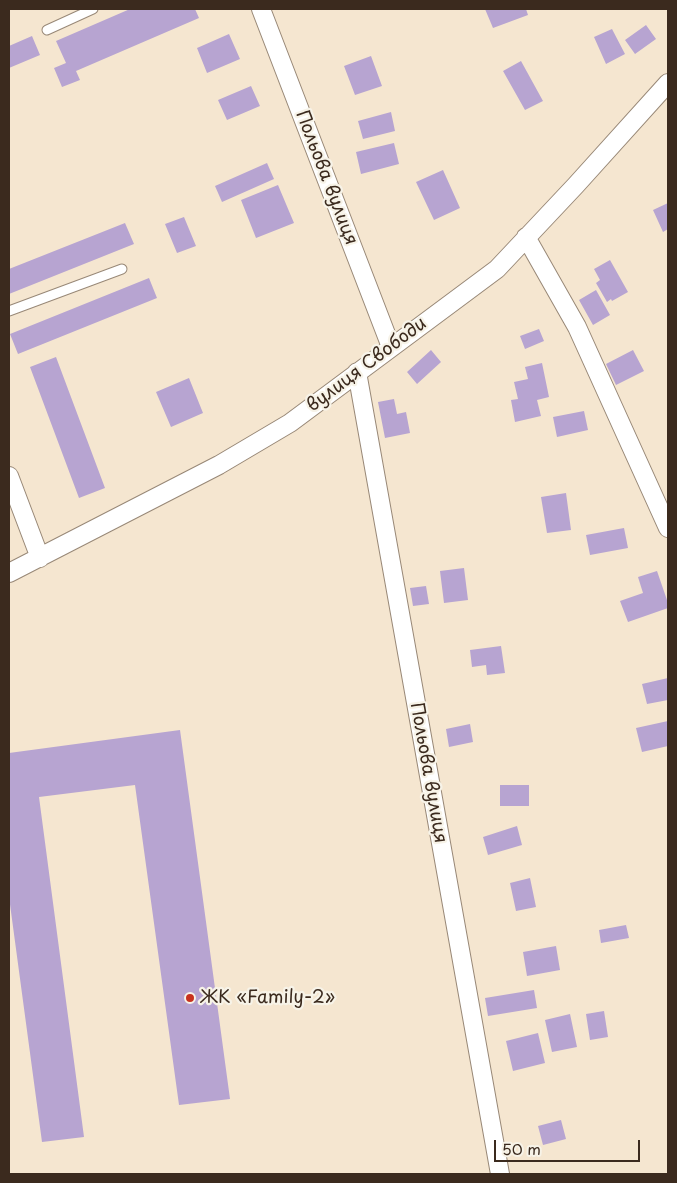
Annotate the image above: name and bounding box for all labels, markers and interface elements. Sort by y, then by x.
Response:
street label: Польова вулиця [290,108,362,248]
street label: вулиця Свободи [303,313,431,417]
street label: Польова вулиця [405,701,451,845]
place label: ЖК «Family-2» [200,987,335,1009]
marker: ЖК «Family-2» [184,992,196,1004]
scale bar [497,1130,643,1162]
text: 50 m [502,1137,541,1160]

